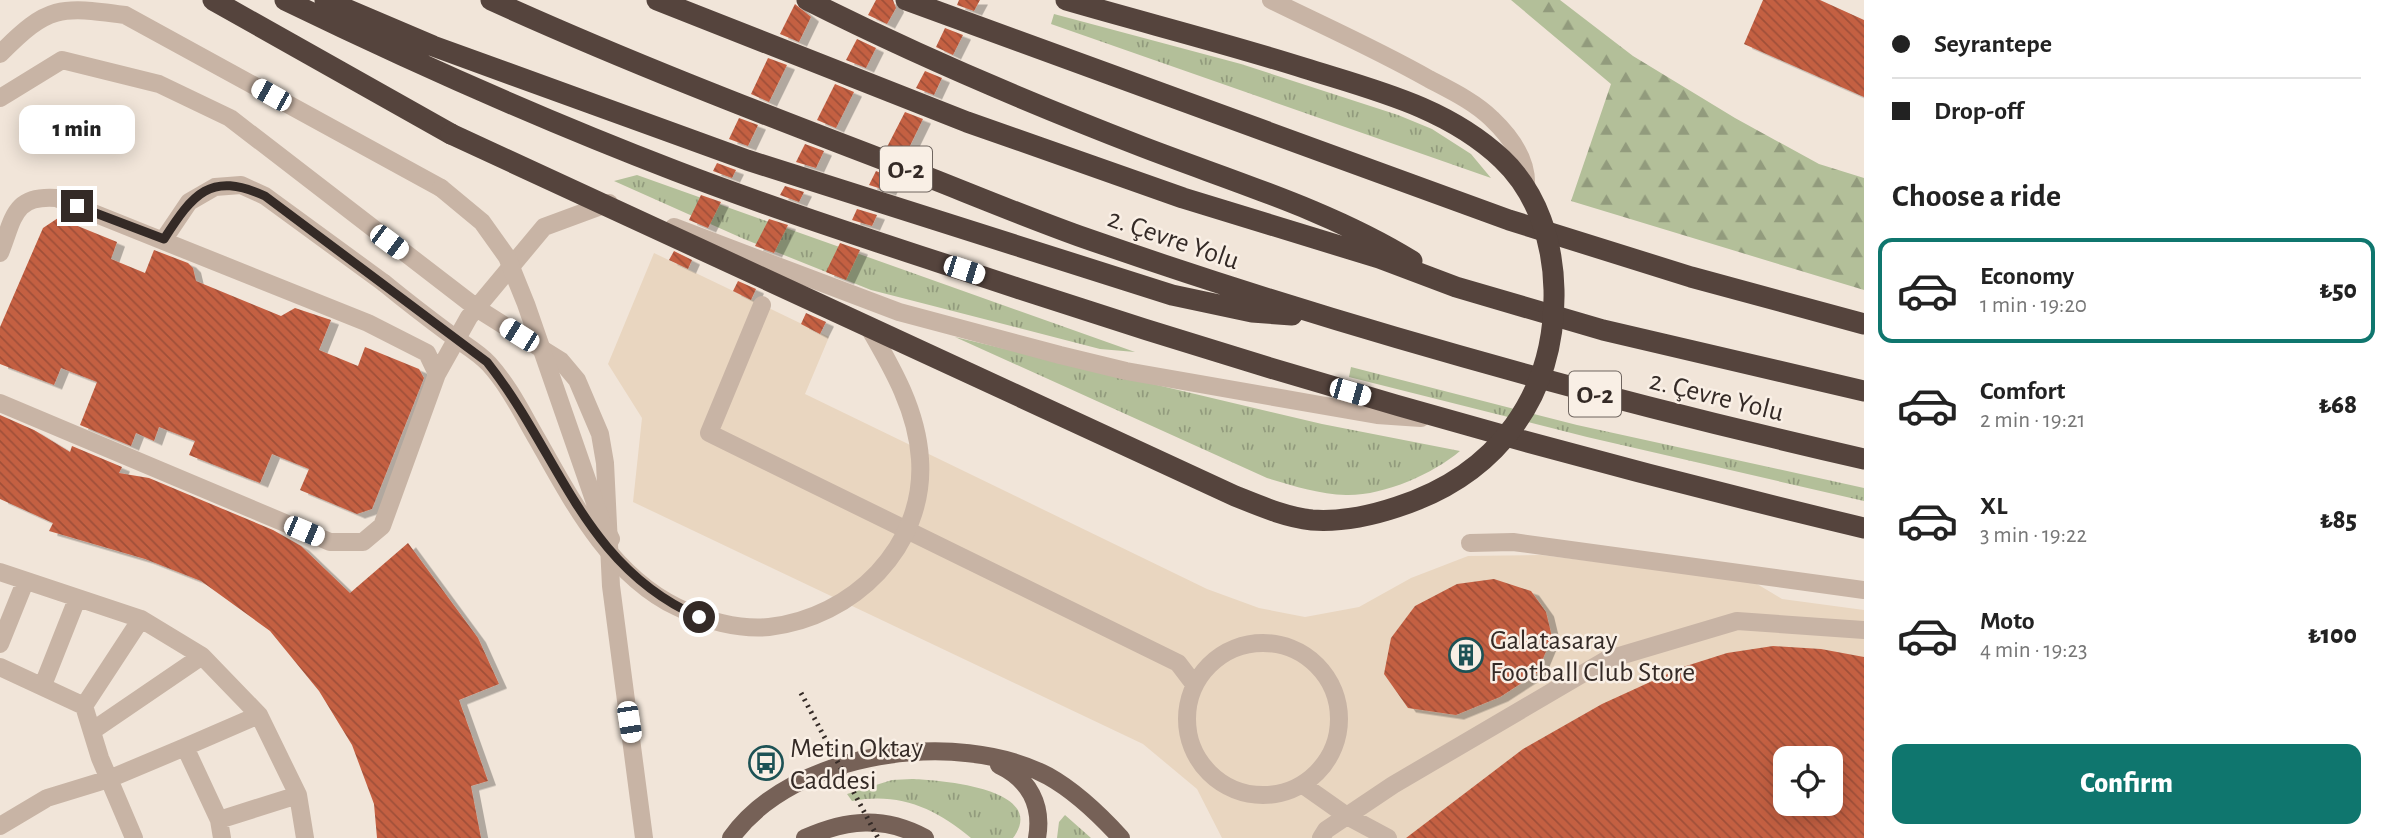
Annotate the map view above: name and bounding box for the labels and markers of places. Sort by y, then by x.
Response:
place label: Galatasaray Football Club Store [1490,627,1695,687]
building icon: Galatasaray Football Club Store [1447,636,1485,674]
place label: Metin Oktay Caddesi [790,735,923,795]
bus stop icon: Metin Oktay Caddesi [747,744,785,782]

